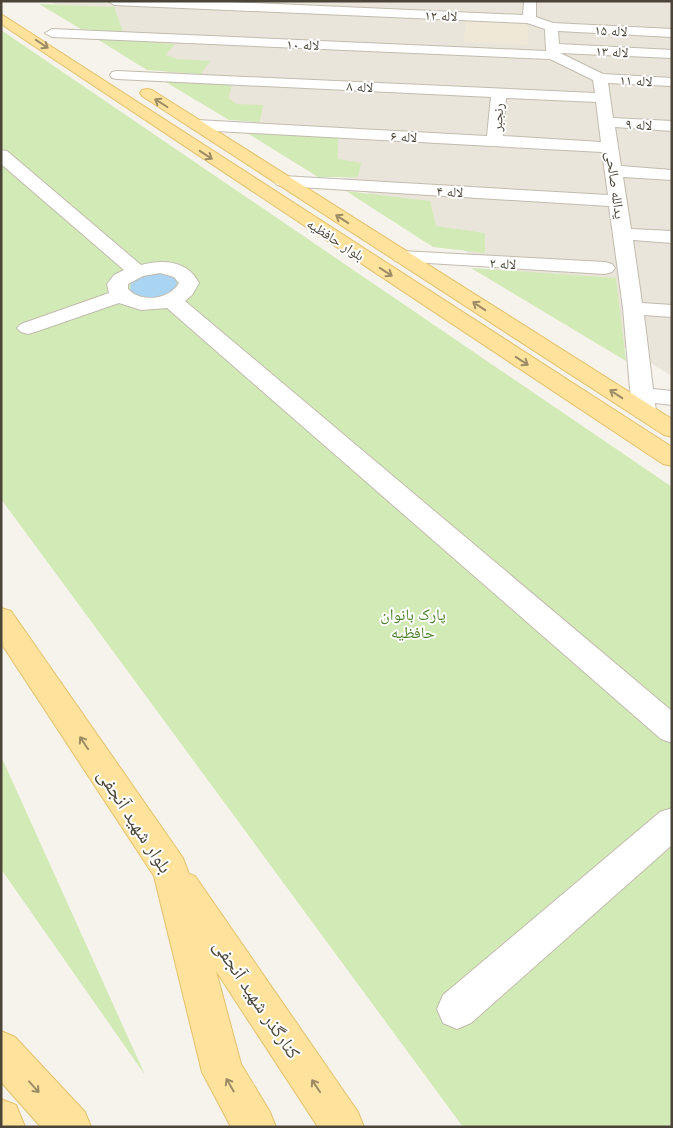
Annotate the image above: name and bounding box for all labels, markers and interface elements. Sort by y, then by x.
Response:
street label: لاله ۱۲ [424,6,458,24]
street label: لاله ۱۵ [594,21,628,39]
street label: لاله ۱۰ [286,35,320,53]
one-way arrow [35,39,49,49]
street label: لاله ۱۳ [595,42,629,60]
street label: لاله ۱۱ [619,71,653,89]
street label: لاله ۸ [346,77,374,95]
one-way arrow [155,97,169,107]
street label: رنجبر [487,102,507,133]
street label: لاله ۹ [625,115,653,133]
street label: لاله ۶ [390,127,418,145]
one-way arrow [199,149,213,160]
street label: یدالله صالحی [602,150,629,220]
street label: لاله ۴ [436,182,464,200]
street label: بلوار حافظیه [304,214,368,265]
one-way arrow [336,214,350,224]
street label: لاله ۲ [489,254,517,272]
one-way arrow [379,267,393,277]
one-way arrow [472,301,486,312]
one-way arrow [515,356,529,366]
one-way arrow [609,389,623,399]
park label: پارک بانوان حافظیه [380,604,446,642]
one-way arrow [79,736,89,750]
street label: بلوار شهید آنجفی [93,765,177,877]
street label: کنارگذر شهید آنجفی [209,935,305,1063]
one-way arrow [225,1078,235,1092]
one-way arrow [311,1080,321,1094]
one-way arrow [28,1081,40,1094]

